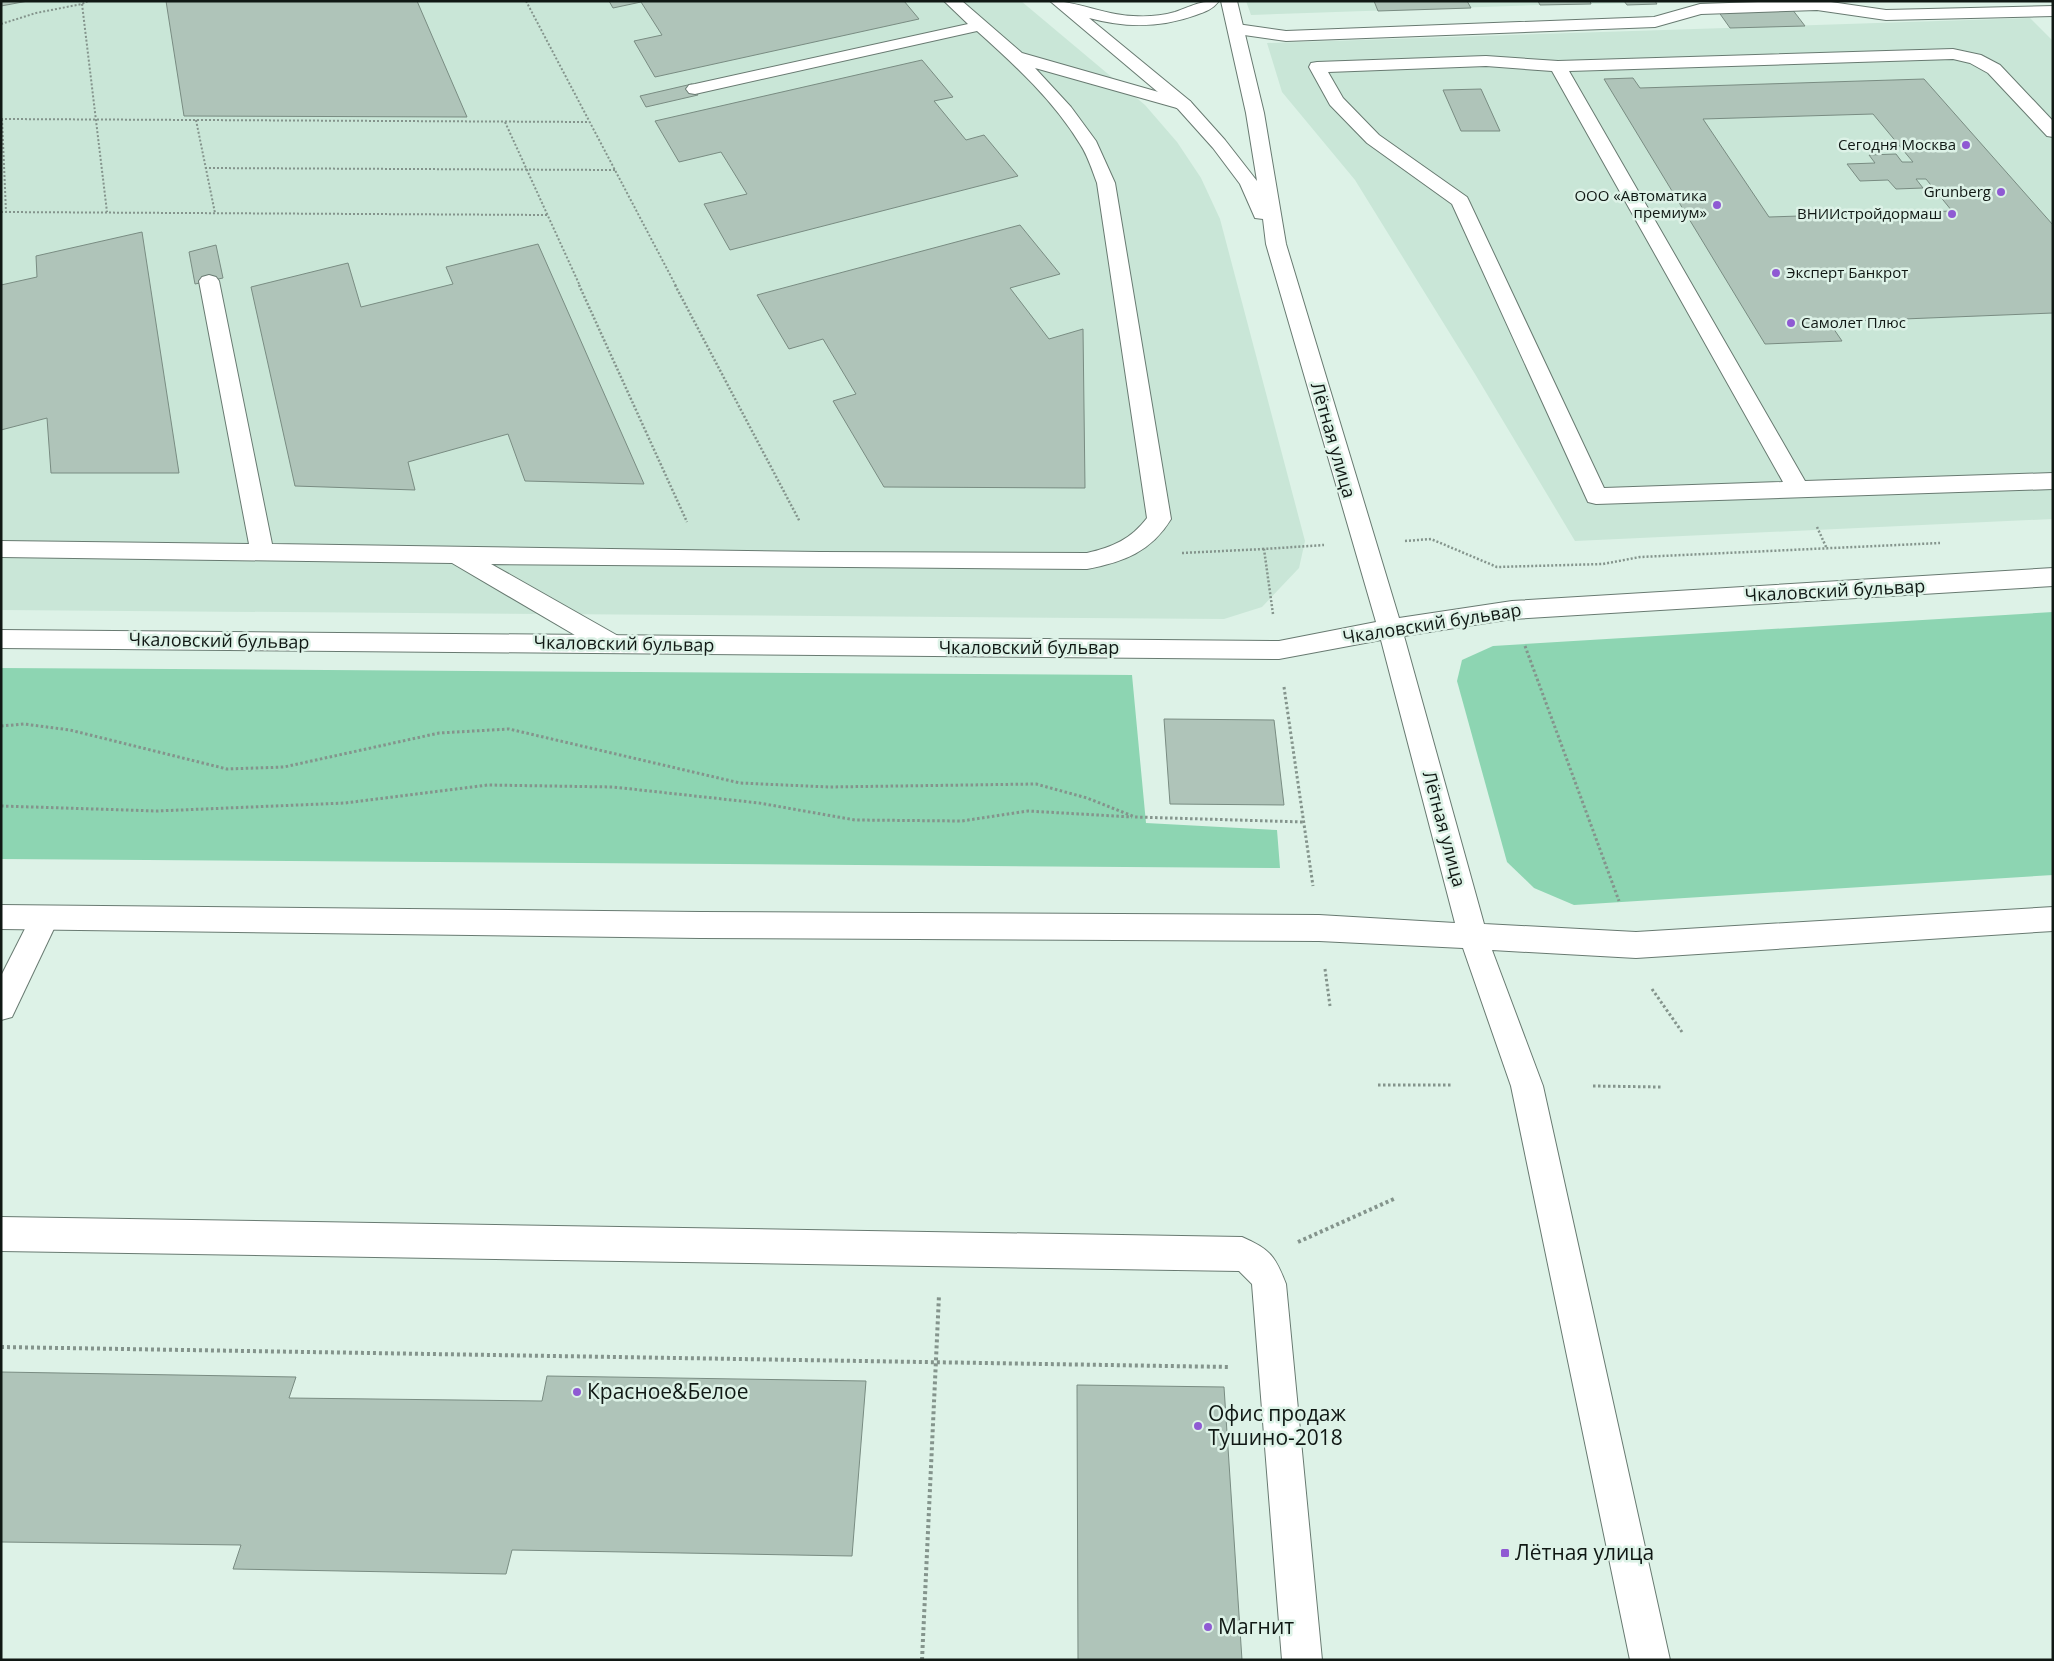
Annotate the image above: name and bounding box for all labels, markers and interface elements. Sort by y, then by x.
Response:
place label: Сегодня Москва [1838,134,1956,154]
marker: Сегодня Москва [1960,139,1972,151]
place label: Grunberg [1924,181,1991,201]
place label: ООО «Автоматика премиум» [1574,185,1707,222]
marker: Grunberg [1995,186,2007,198]
marker: ООО «Автоматика премиум» [1711,199,1723,211]
place label: ВНИИстройдормаш [1797,203,1942,223]
marker: ВНИИстройдормаш [1946,208,1958,220]
place label: Эксперт Банкрот [1786,262,1908,282]
marker: Эксперт Банкрот [1770,267,1782,279]
place label: Самолет Плюс [1801,312,1906,332]
marker: Самолет Плюс [1785,317,1797,329]
street label: Лётная улица [1306,379,1362,500]
street label: Чкаловский бульвар [1744,573,1926,607]
street label: Чкаловский бульвар [1341,597,1523,649]
street label: Чкаловский бульвар [128,626,310,654]
street label: Чкаловский бульвар [533,629,715,657]
street label: Чкаловский бульвар [939,635,1119,659]
street label: Лётная улица [1418,768,1472,889]
place label: Красное&Белое [587,1377,748,1405]
marker: Красное&Белое [571,1386,583,1398]
place label: Офис продаж Тушино-2018 [1208,1399,1346,1451]
marker: Офис продаж Тушино-2018 [1192,1420,1204,1432]
place label: Лётная улица [1515,1538,1654,1566]
marker: Лётная улица [1499,1547,1511,1559]
place label: Магнит [1218,1612,1294,1640]
marker: Магнит [1202,1621,1214,1633]

